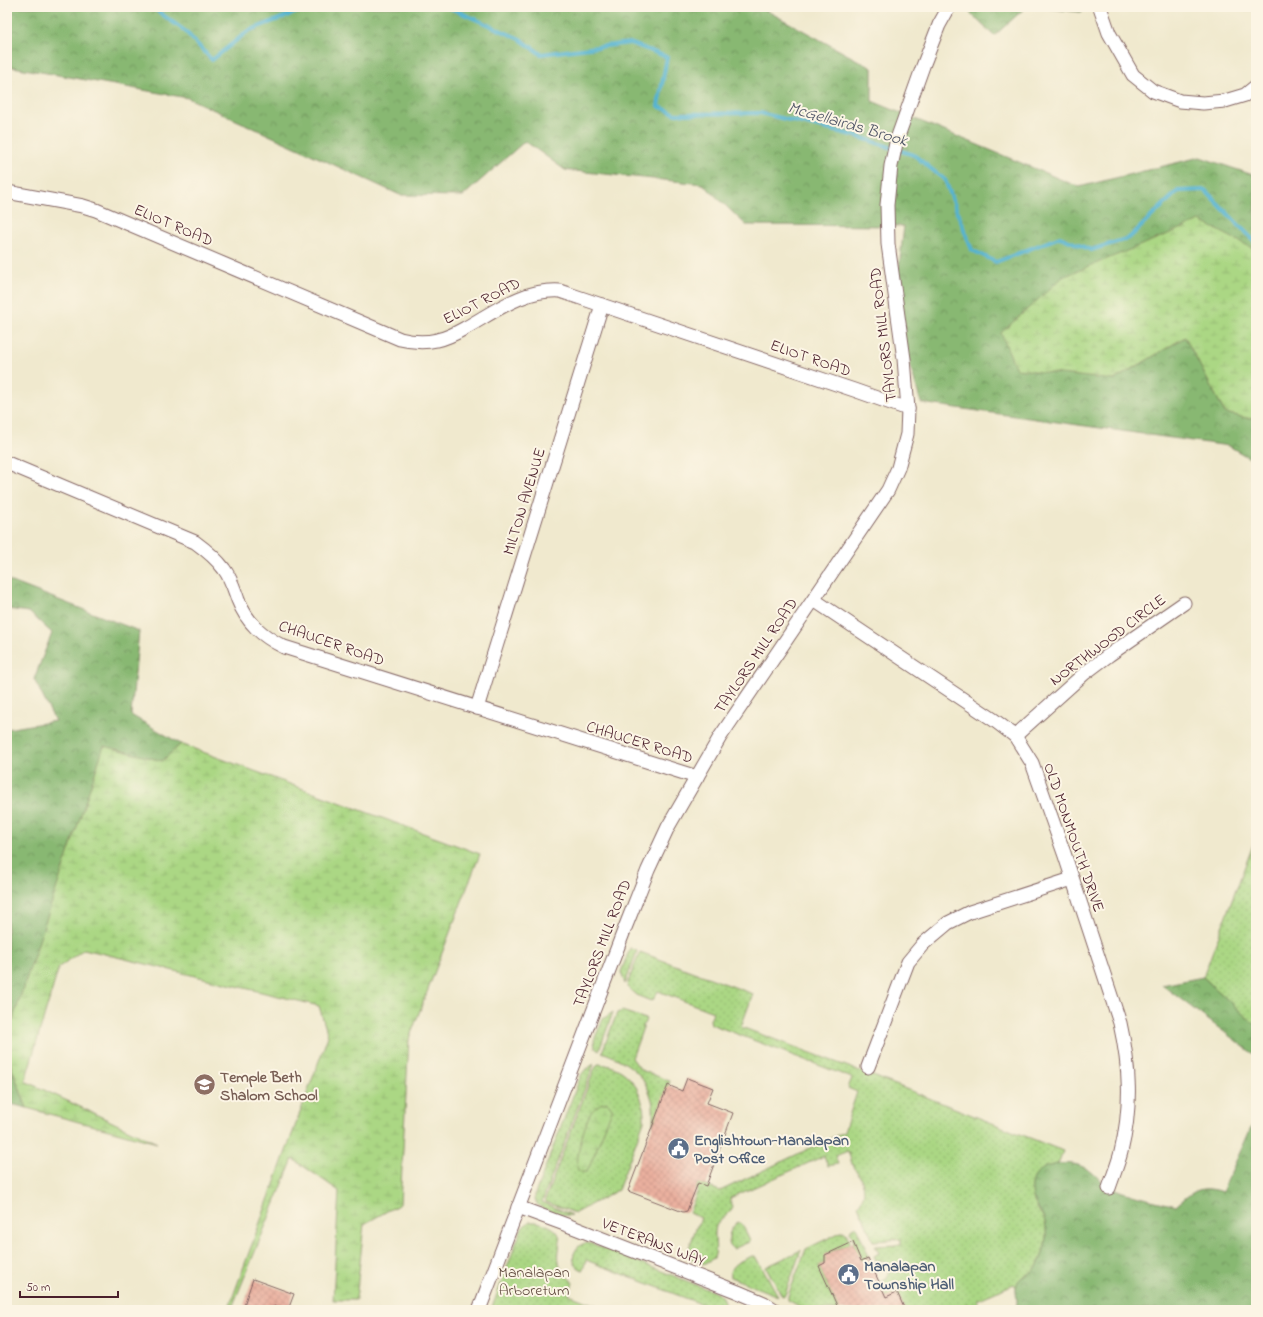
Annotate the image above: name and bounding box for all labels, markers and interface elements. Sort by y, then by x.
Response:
water label: McGellairds Brook [785,95,912,154]
street label: ELIOT ROAD [130,198,217,253]
street label: TAYLORS MILL ROAD [864,266,904,403]
street label: ELIOT ROAD [439,272,525,332]
street label: ELIOT ROAD [767,334,854,384]
street label: MILTON AVENUE [497,445,553,558]
street label: NORTHWOOD CIRCLE [1045,589,1172,692]
street label: TAYLORS MILL ROAD [709,593,804,719]
street label: CHAUCER ROAD [275,615,387,673]
street label: CHAUCER ROAD [583,715,696,771]
street label: OLD MONMOUTH DRIVE [1036,760,1110,916]
street label: TAYLORS MILL ROAD [567,876,638,1011]
place label: Temple Beth Shalom School [220,1066,318,1108]
school or university icon: Temple Beth Shalom School [192,1072,218,1098]
place label: Englishtown-Manalapan Post Office [694,1129,849,1171]
public building icon: Englishtown-Manalapan Post Office [665,1135,691,1161]
street label: VETERANS WAY [597,1212,709,1274]
place label: Manalapan Township Hall [864,1255,954,1297]
park label: Manalapan Arboretum [498,1261,570,1303]
public building icon: Manalapan Township Hall [836,1261,862,1287]
scale bar [20,1273,118,1299]
text: 50 m [26,1279,50,1297]

